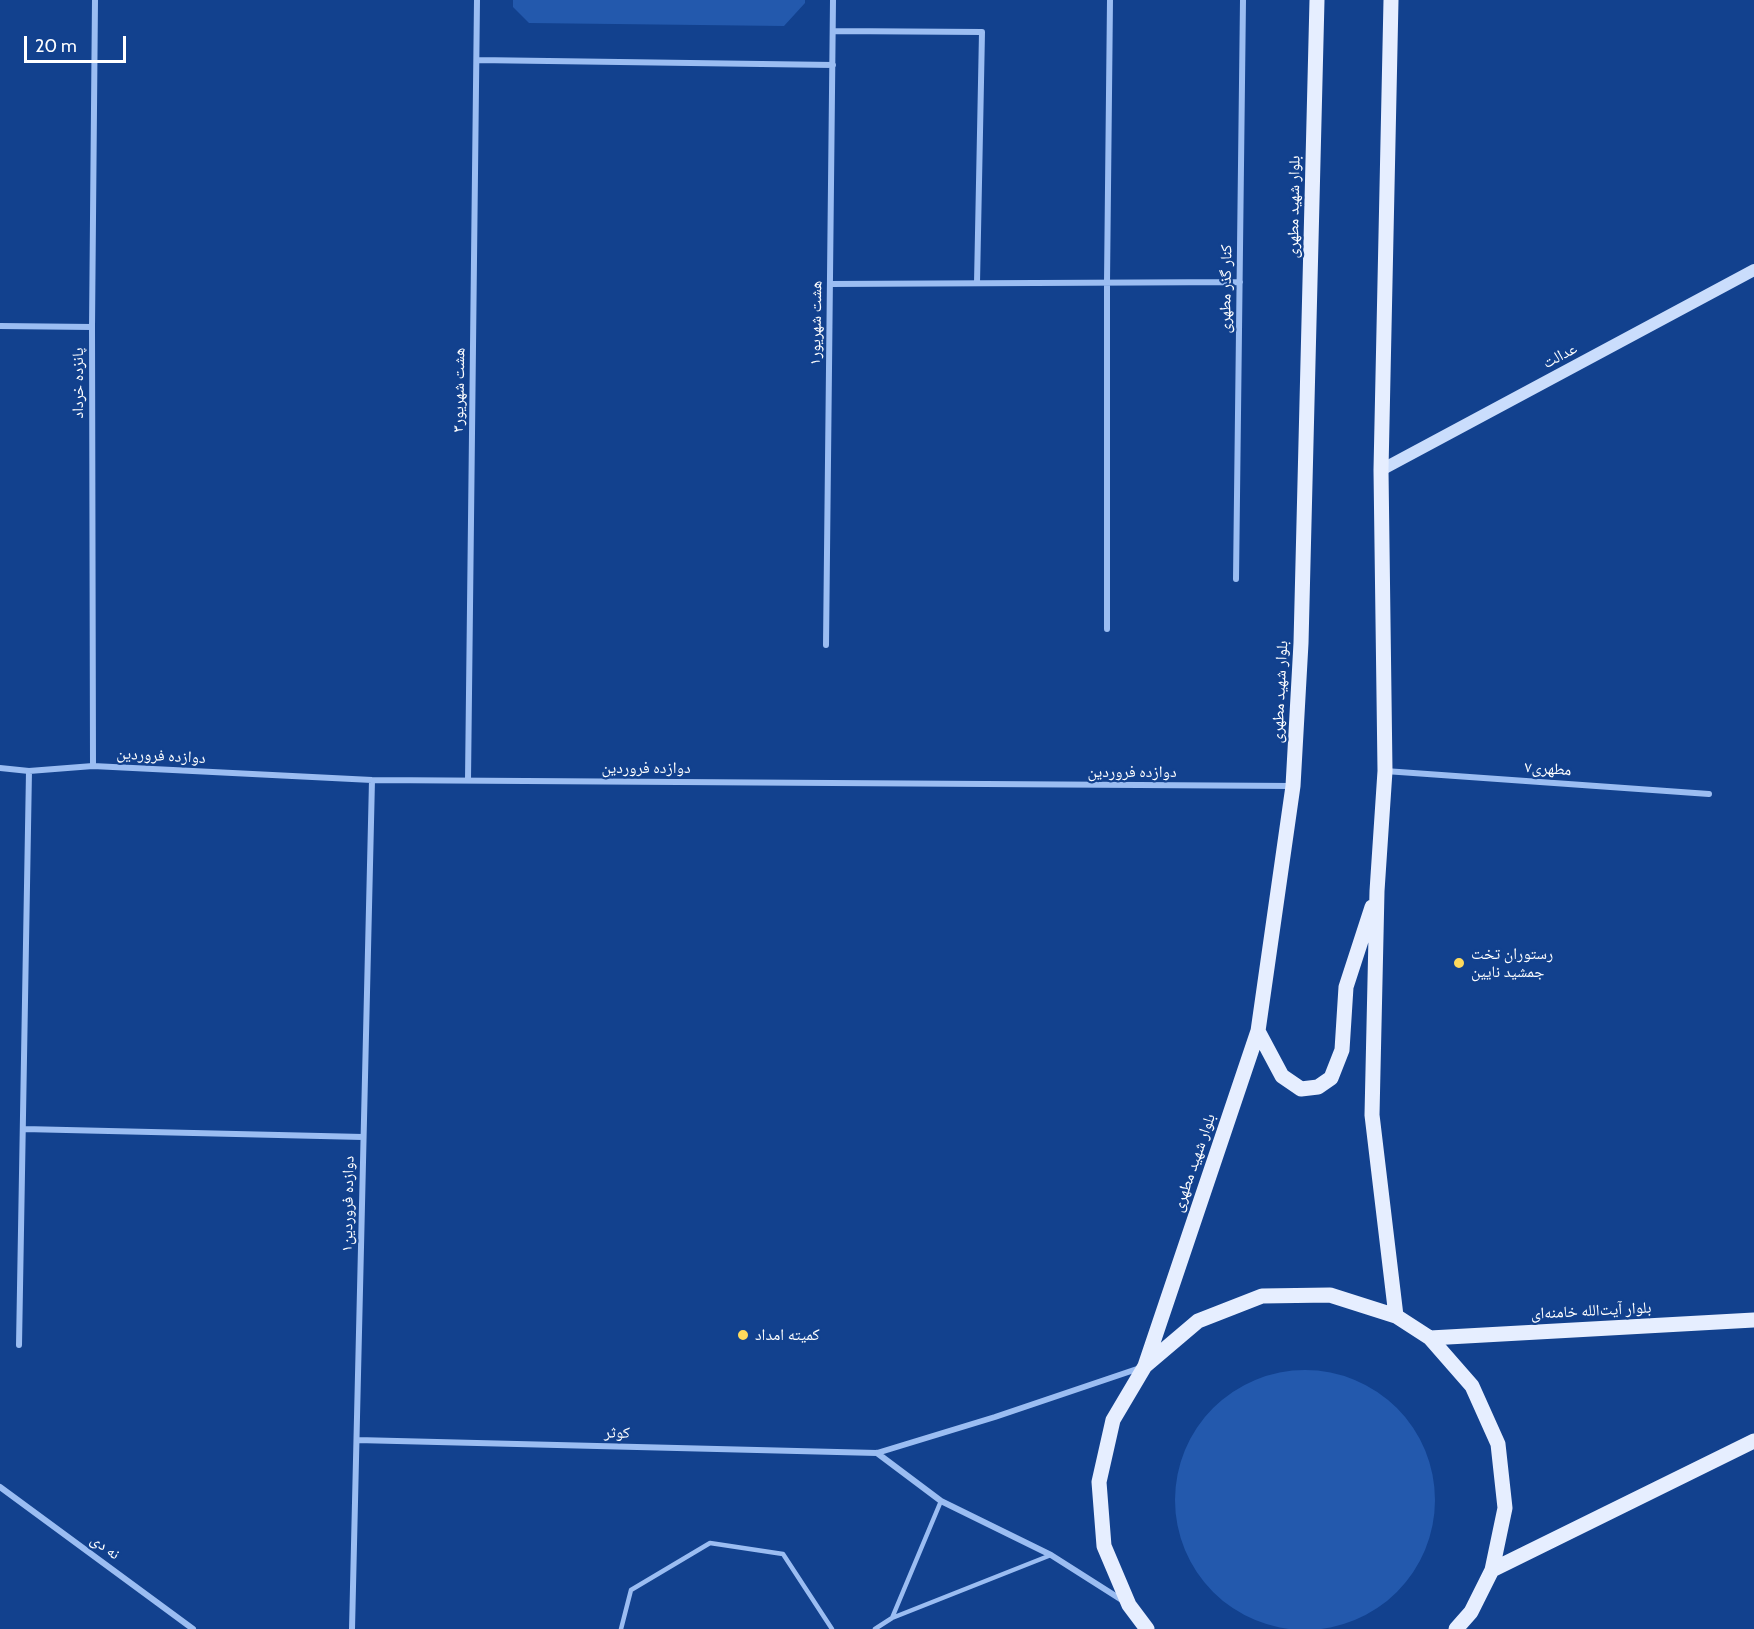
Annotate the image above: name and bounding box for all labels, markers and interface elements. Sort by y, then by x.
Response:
scale bar [27,24,129,62]
text: 20 m [35,35,77,57]
street label: بلوار شهید مطهری [1284,155,1304,259]
street label: کنار گذر مطهری [1216,244,1236,334]
street label: هشت شهریور۱ [806,280,826,366]
street label: عدالت [1540,339,1580,373]
street label: هشت شهریور۳ [449,347,469,433]
street label: پانزده خرداد [68,348,88,418]
street label: بلوار شهید مطهری [1268,640,1292,744]
street label: دوازده فروردین [116,744,206,768]
street label: دوازده فروردین [601,758,691,778]
street label: مطهری۷ [1524,758,1572,780]
street label: دوازده فروردین [1087,762,1177,782]
place label: رستوران تخت جمشید نایین [1471,944,1553,982]
marker: رستوران تخت جمشید نایین [1452,956,1466,970]
street label: بلوار شهید مطهری [1168,1111,1220,1215]
street label: دوازده فروردین۱ [338,1156,358,1252]
street label: بلوار آیت‌الله خامنه‌ای [1530,1298,1652,1324]
place label: کمیته امداد [755,1325,820,1345]
marker: کمیته امداد [736,1328,750,1342]
street label: کوثر [604,1423,630,1443]
street label: نه دی [87,1530,123,1564]

